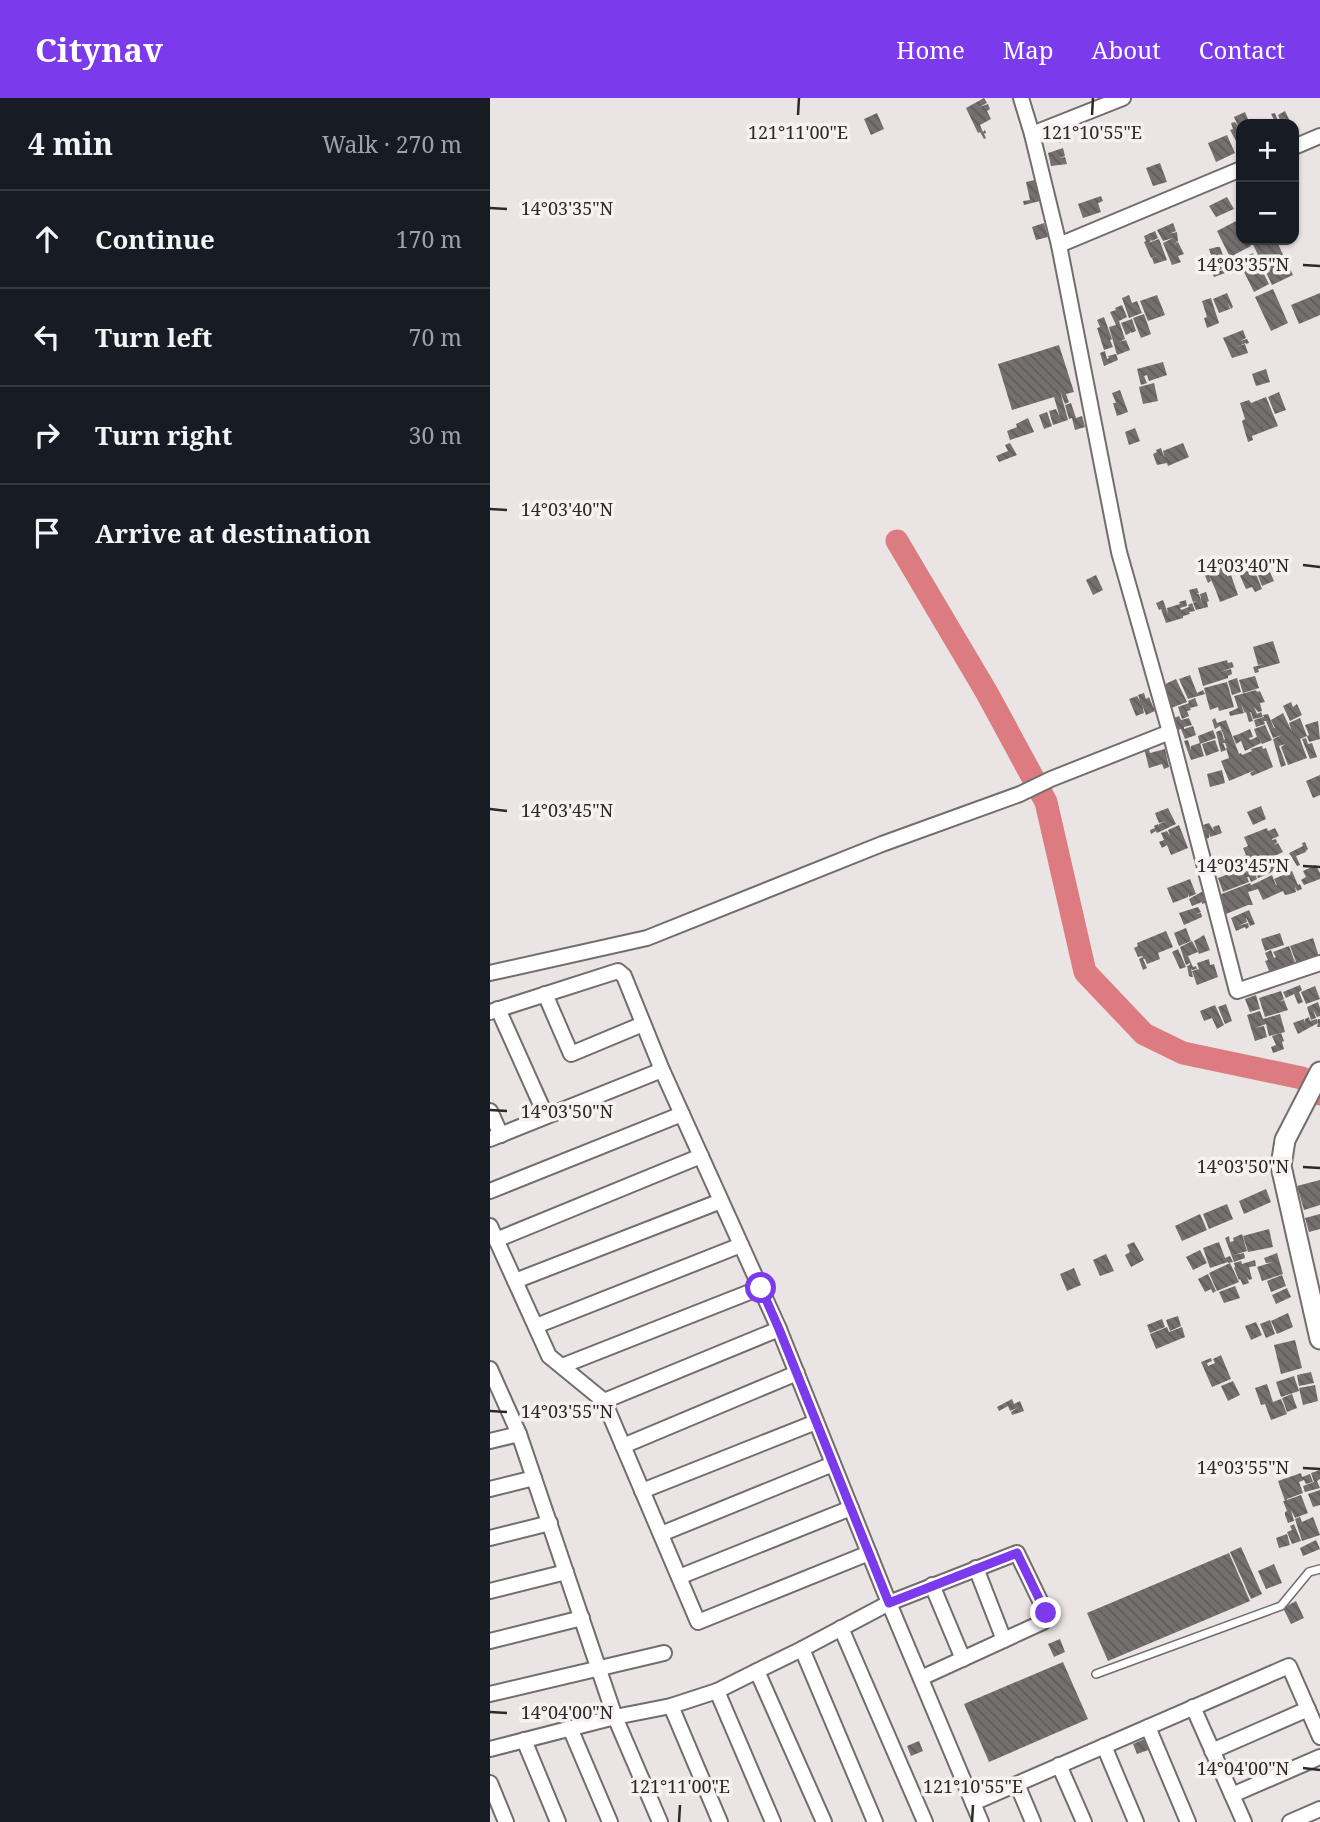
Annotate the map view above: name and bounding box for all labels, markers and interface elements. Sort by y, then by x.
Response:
text: Citynav [35,27,163,72]
text: Home [896,33,965,66]
text: Map [1003,33,1054,66]
text: About [1092,33,1161,66]
text: Contact [1199,33,1285,66]
map controls [1236,119,1299,245]
button: + [1236,119,1299,182]
text: 121°11'00"E [748,120,848,144]
text: 121°10'55"E [1042,120,1142,144]
text: 4 min [28,123,113,164]
text: Walk · 270 m [322,128,462,160]
button: − [1236,182,1299,245]
text: 14°03'35"N [521,196,614,220]
icon: ahead [28,220,66,258]
text: Continue [95,221,215,257]
text: 170 m [396,223,462,255]
text: 14°03'35"N [1197,252,1290,276]
icon: left [28,318,66,356]
text: Turn left [95,319,212,355]
text: 70 m [409,321,462,353]
icon: right [28,416,66,454]
text: Turn right [95,417,232,453]
text: 30 m [409,419,462,451]
text: 14°03'40"N [521,497,614,521]
icon: arrive [28,514,66,552]
text: Arrive at destination [95,515,371,551]
text: 14°03'40"N [1197,553,1290,577]
text: 14°03'45"N [521,798,614,822]
text: 14°03'45"N [1197,853,1290,877]
text: 14°03'50"N [521,1099,614,1123]
text: 14°03'50"N [1197,1154,1290,1178]
route start [745,1272,776,1303]
text: 14°03'55"N [521,1399,614,1423]
text: 14°03'55"N [1197,1455,1290,1479]
route end [1030,1597,1061,1628]
text: 14°04'00"N [521,1700,614,1724]
text: 14°04'00"N [1197,1756,1290,1780]
text: 121°11'00"E [630,1774,730,1798]
text: 121°10'55"E [923,1774,1023,1798]

